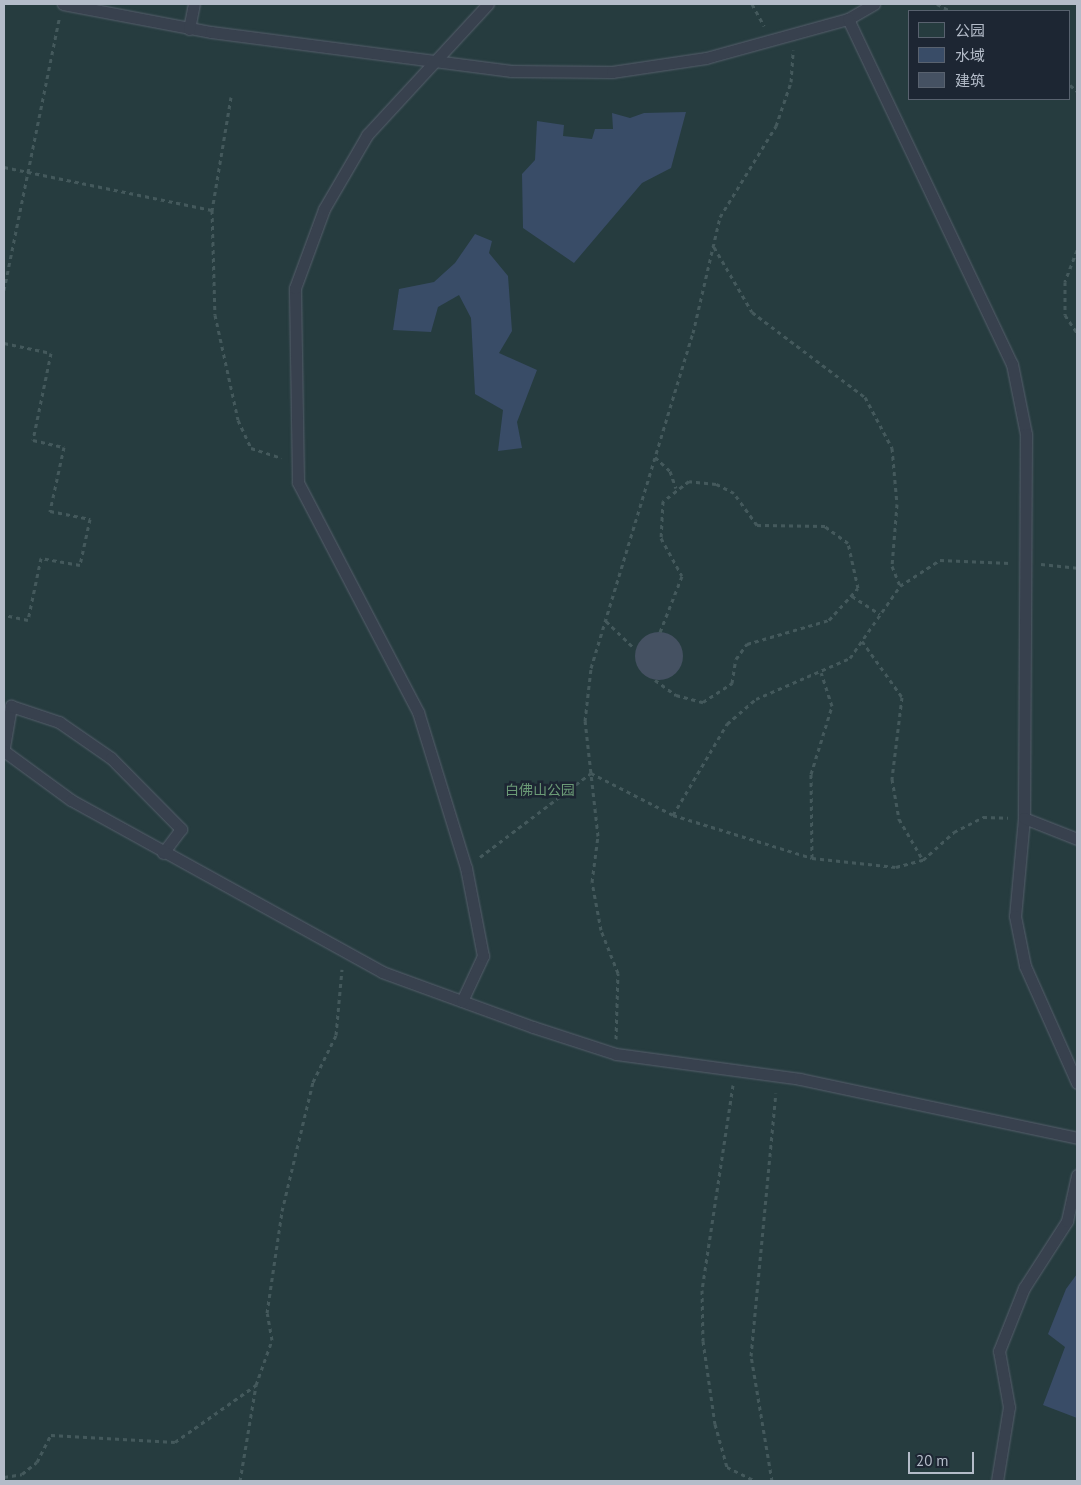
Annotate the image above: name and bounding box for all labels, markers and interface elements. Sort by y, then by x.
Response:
legend [908,10,1071,100]
text: 公园 [955,21,985,40]
text: 水域 [955,46,985,65]
text: 建筑 [955,71,985,90]
park label: 白佛山公园 [505,782,575,798]
scale bar [911,1442,977,1474]
text: 20 m [916,1451,949,1470]

